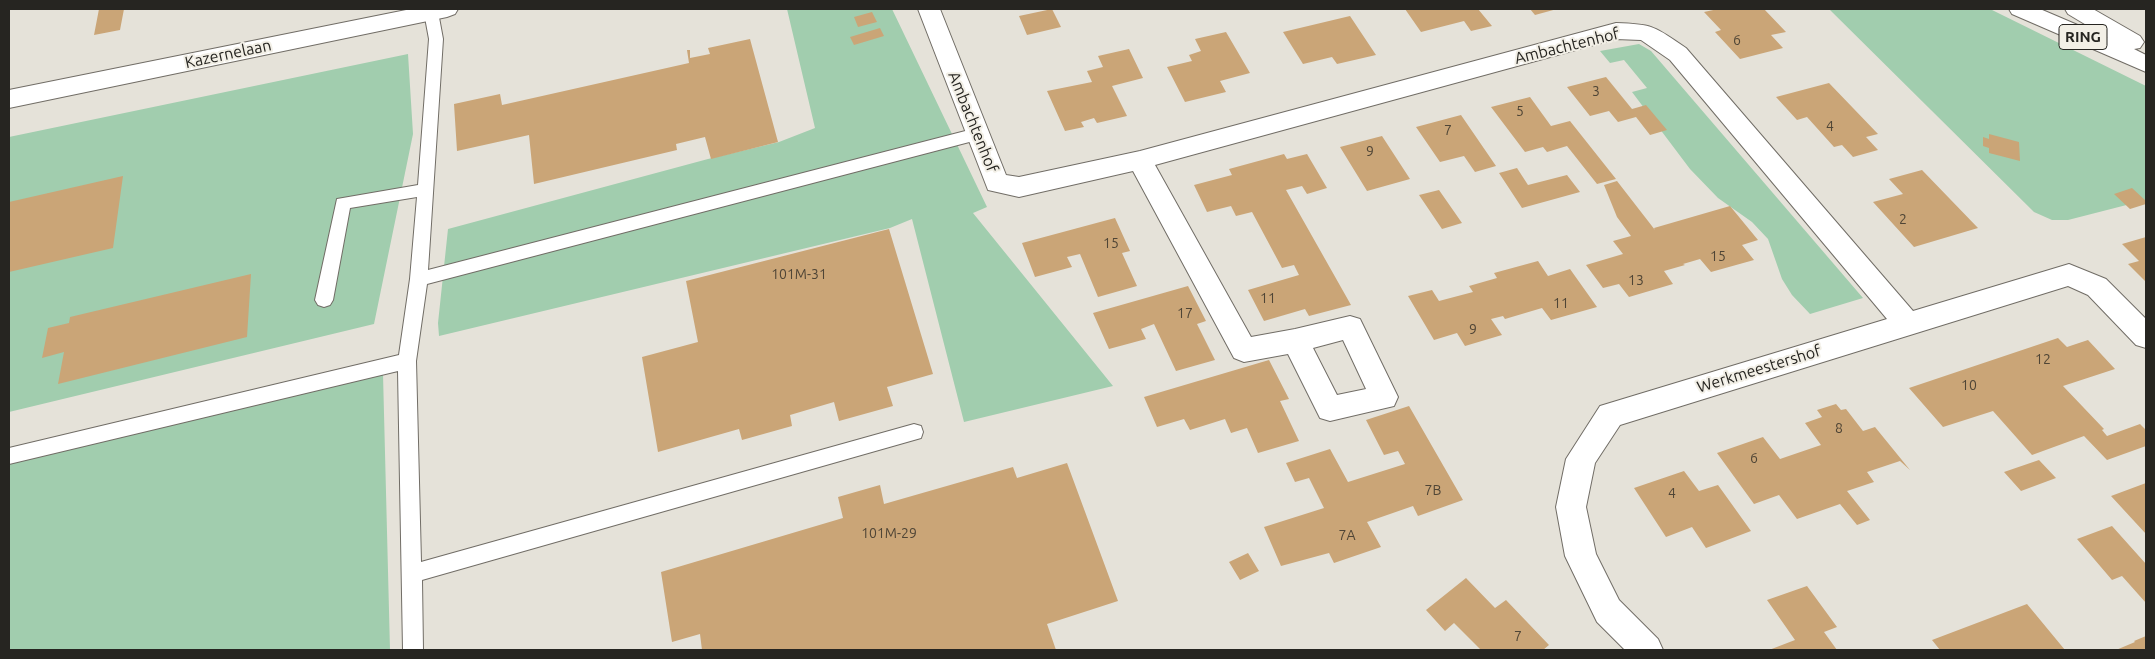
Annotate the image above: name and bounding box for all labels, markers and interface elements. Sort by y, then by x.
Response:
street label: Ambachtenhof [1513,24,1621,68]
road number: RING [2059,24,2107,50]
house number: 6 [1733,32,1741,48]
street label: Kazernelaan [183,35,273,73]
street label: Ambachtenhof [944,69,1002,175]
house number: 3 [1592,83,1600,99]
house number: 5 [1516,103,1524,119]
house number: 4 [1826,118,1834,134]
house number: 7 [1444,122,1452,138]
house number: 9 [1366,143,1374,159]
house number: 2 [1899,211,1907,227]
house number: 15 [1103,235,1119,251]
house number: 15 [1710,248,1726,264]
house number: 101M-31 [771,266,827,282]
house number: 13 [1628,272,1644,288]
house number: 11 [1260,290,1276,306]
house number: 11 [1553,295,1569,311]
house number: 17 [1177,305,1193,321]
house number: 9 [1469,321,1477,337]
street label: Werkmeestershof [1695,341,1823,397]
house number: 12 [2035,351,2051,367]
house number: 10 [1961,377,1977,393]
house number: 8 [1835,420,1843,436]
house number: 6 [1750,450,1758,466]
house number: 7B [1425,482,1441,498]
house number: 4 [1668,485,1676,501]
house number: 101M-29 [861,525,917,541]
house number: 7A [1339,527,1355,543]
house number: 7 [1514,628,1522,644]

